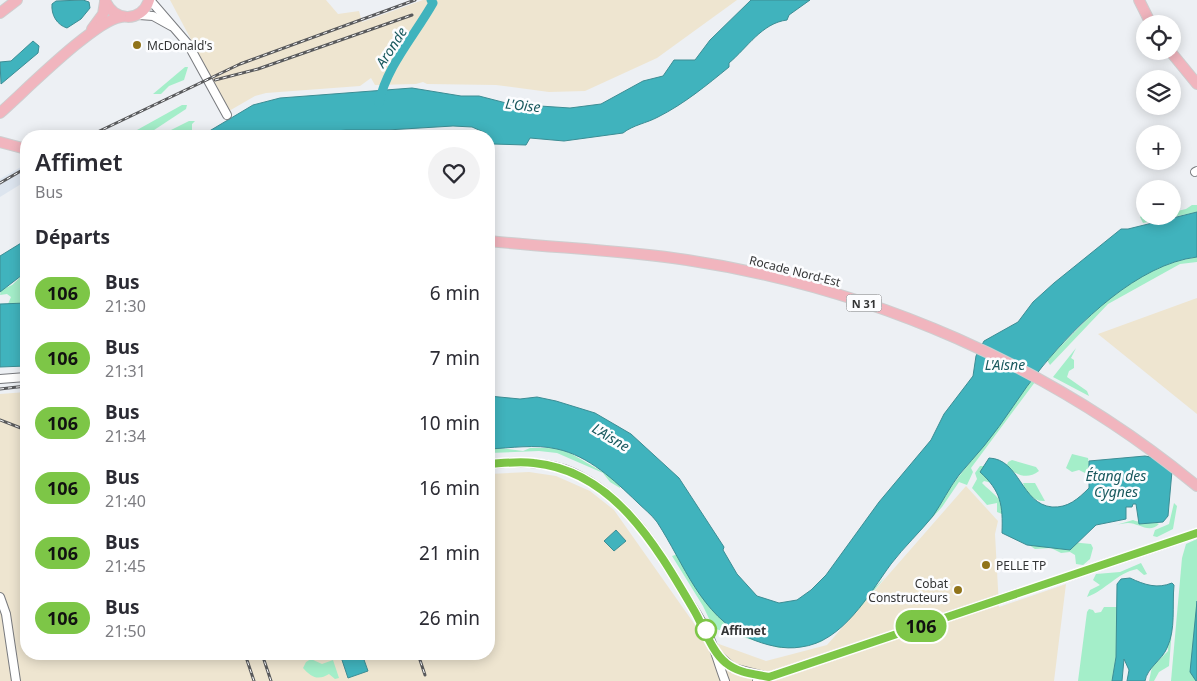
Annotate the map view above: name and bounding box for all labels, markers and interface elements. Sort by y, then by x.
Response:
map controls [1136,15,1181,225]
button: locate [1136,15,1181,60]
water label: Aronde [370,23,411,72]
place label: McDonald's [147,37,213,54]
marker: McDonald's [131,39,143,51]
button: layers [1136,70,1181,115]
water label: L'Oise [504,94,542,116]
button: + [1136,125,1181,170]
text: Affimet [35,145,123,178]
button: heart [428,147,480,199]
button: − [1136,180,1181,225]
text: Bus [35,181,63,203]
text: Départs [35,224,110,250]
street label: Rocade Nord-Est [748,251,843,291]
text: Bus [105,269,140,295]
text: 6 min [430,280,480,306]
text: 106 [47,281,78,305]
road number: N 31 [846,294,882,312]
text: 21:30 [105,295,146,317]
text: Bus [105,334,140,360]
text: 7 min [430,345,480,371]
text: 106 [47,346,78,370]
water label: L'Aisne [985,355,1025,374]
text: 21:31 [105,360,146,382]
text: Bus [105,399,140,425]
text: 10 min [419,410,480,436]
text: 106 [47,411,78,435]
water label: L'Aisne [589,418,633,456]
text: 21:34 [105,425,146,447]
text: Bus [105,464,140,490]
water label: Étang des Cygnes [1086,466,1146,501]
text: 16 min [419,475,480,501]
text: 106 [47,476,78,500]
text: 21:40 [105,490,146,512]
text: Bus [105,529,140,555]
text: 21 min [419,540,480,566]
text: 106 [47,541,78,565]
text: 21:45 [105,555,146,577]
place label: PELLE TP [996,557,1046,574]
marker: PELLE TP [980,559,992,571]
place label: Cobat Constructeurs [868,575,949,606]
marker: Cobat Constructeurs [952,584,964,596]
text: Bus [105,594,140,620]
text: 26 min [419,605,480,631]
text: 106 [47,606,78,630]
line badge: 106 [892,610,950,642]
text: 106 [906,614,936,638]
marker: Affimet [695,619,717,641]
text: 21:50 [105,620,146,642]
place label: Affimet [721,622,766,639]

